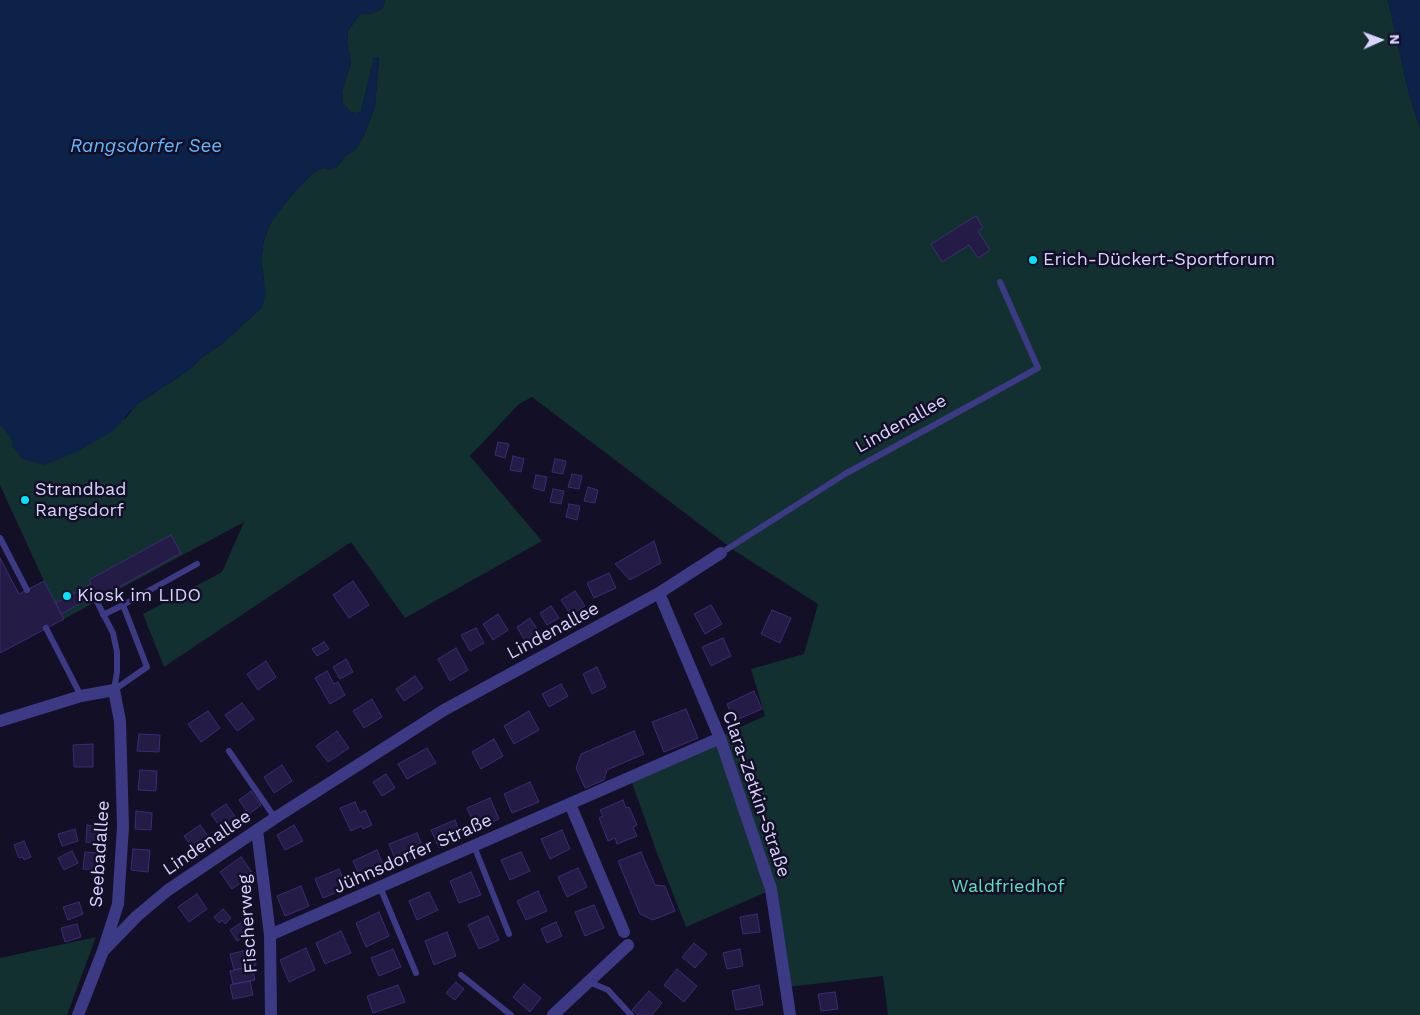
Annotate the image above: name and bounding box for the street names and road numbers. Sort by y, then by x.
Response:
street label: Lindenallee [851,390,951,458]
street label: Lindenallee [503,598,603,664]
street label: Clara-Zetkin-Straße [717,708,795,880]
street label: Seebadallee [85,800,115,908]
street label: Lindenallee [159,806,255,880]
street label: Jühnsdorfer Straße [331,809,495,899]
street label: Fischerweg [234,874,262,974]

